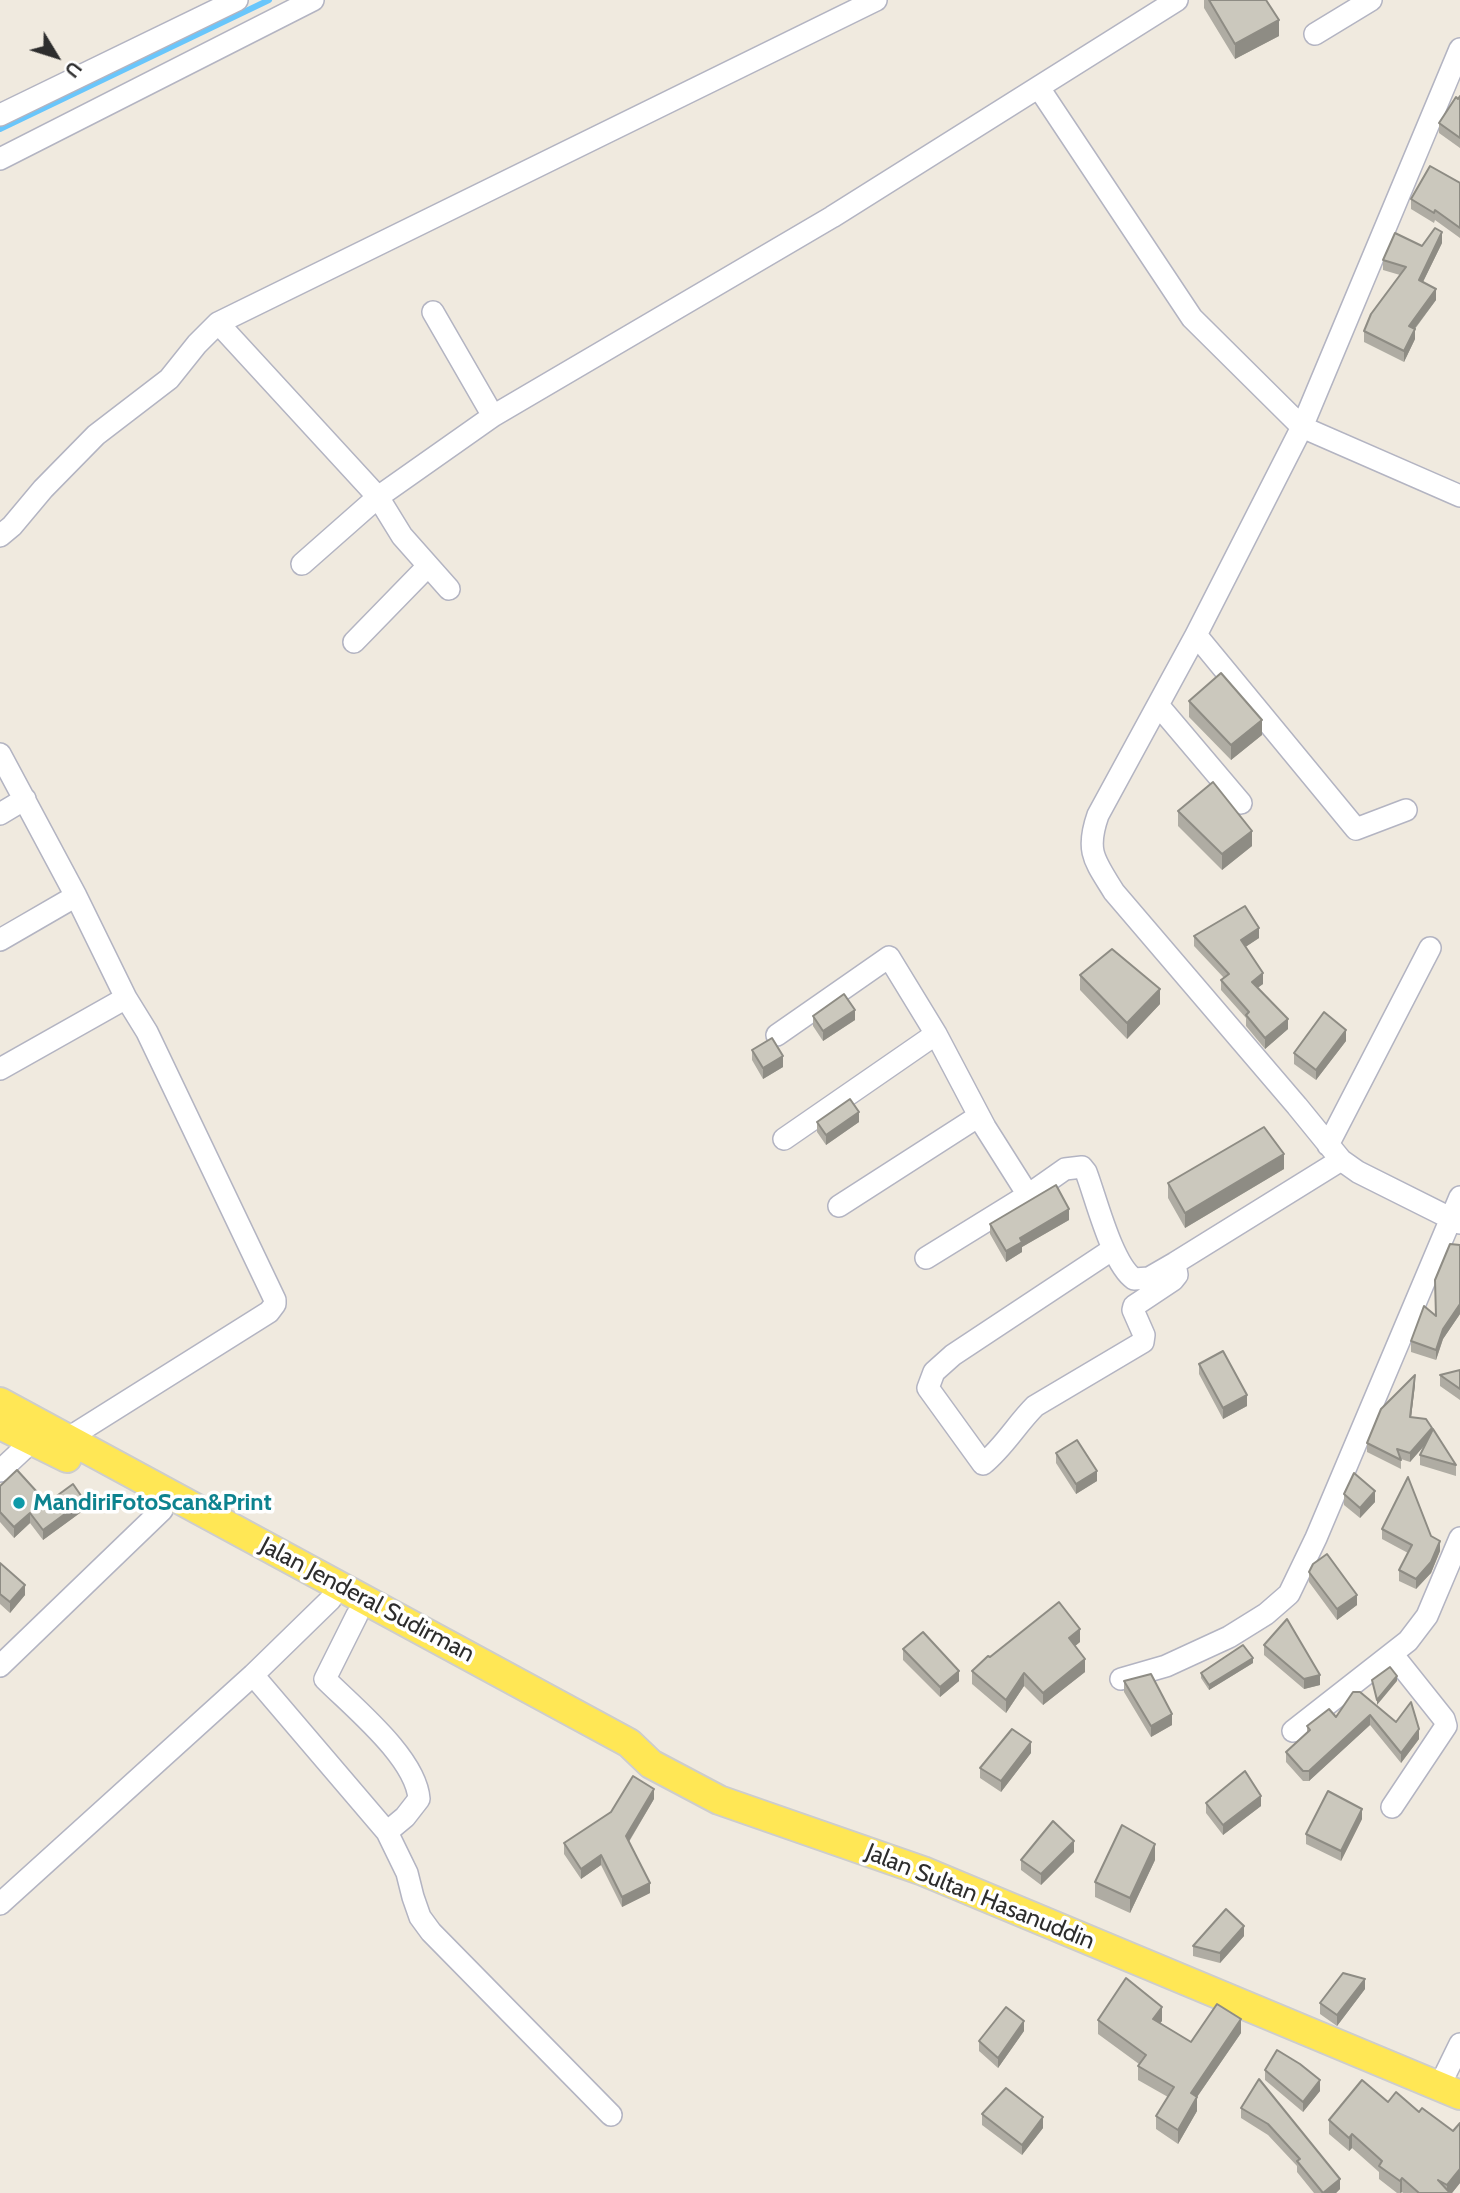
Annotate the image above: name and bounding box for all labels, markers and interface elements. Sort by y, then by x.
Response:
north arrow [21,21,91,91]
text: U [60,57,86,82]
place label: MandiriFotoScan&Print [33,1489,272,1517]
marker: MandiriFotoScan&Print [11,1495,27,1511]
street label: Jalan Jenderal Sudirman [255,1531,479,1669]
street label: Jalan Sultan Hasanuddin [861,1838,1099,1956]

